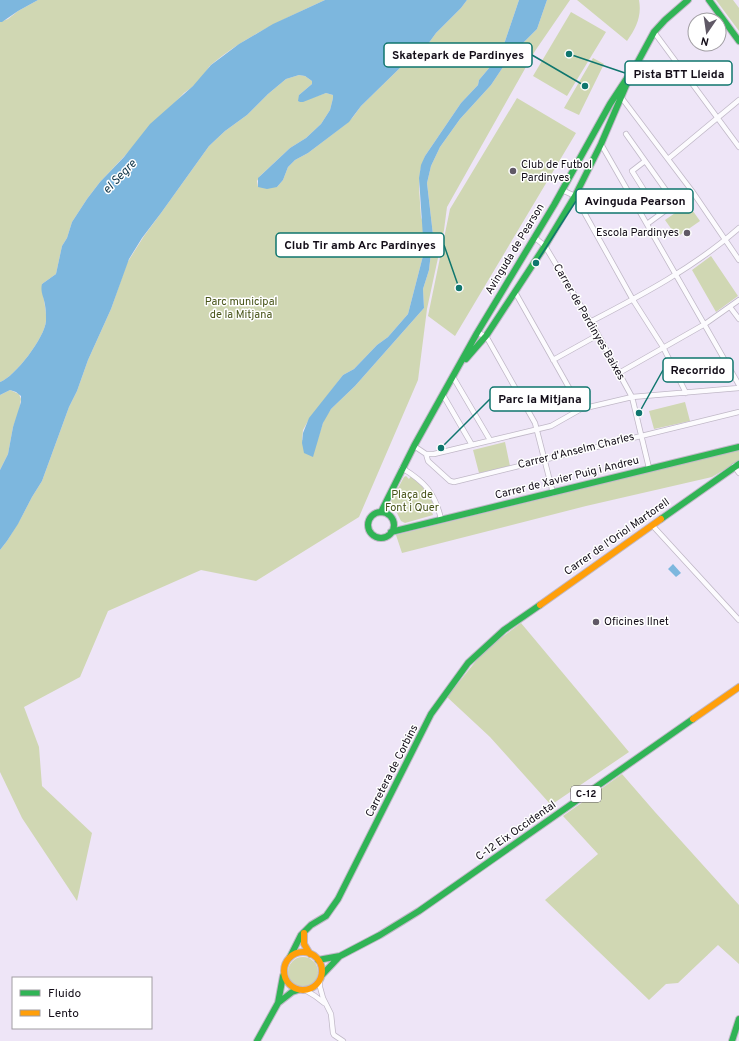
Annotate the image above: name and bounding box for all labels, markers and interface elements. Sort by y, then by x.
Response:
north arrow [687,12,727,52]
text: N [700,33,710,48]
callout: Skatepark de Pardinyes [384,43,532,67]
text: Skatepark de Pardinyes [392,48,524,64]
callout: Pista BTT Lleida [625,61,732,85]
text: Pista BTT Lleida [634,67,724,83]
water label: el Segre [100,156,141,198]
place label: Club de Futbol Pardinyes [521,158,592,185]
marker: Club de Futbol Pardinyes [508,166,518,176]
callout: Avinguda Pearson [576,189,693,213]
text: Avinguda Pearson [584,194,686,210]
street label: Avinguda de Pearson [482,201,548,297]
place label: Escola Pardinyes [596,226,679,240]
marker: Escola Pardinyes [682,228,692,238]
callout: Club Tir amb Arc Pardinyes [276,233,444,257]
text: Club Tir amb Arc Pardinyes [284,238,436,254]
street label: Carrer de Pardinyes Baixes [550,261,628,383]
park label: Parc municipal de la Mitjana [205,295,277,322]
callout: Recorrido [663,358,733,382]
text: Recorrido [671,363,726,379]
callout: Parc la Mitjana [490,387,590,411]
text: Parc la Mitjana [498,392,582,408]
street label: Carrer d'Anselm Charles [516,430,636,472]
street label: Carrer de Xavier Puig i Andreu [493,453,641,503]
park label: Plaça de Font i Quer [385,488,440,515]
street label: Carrer de l'Oriol Martorell [562,495,672,579]
place label: Oficines Ilnet [604,615,669,629]
marker: Oficines Ilnet [591,617,601,627]
street label: Carretera de Corbins [363,722,421,820]
road number: C-12 [571,786,601,802]
street label: C-12 Eix Occidental [473,798,559,864]
legend [12,977,152,1029]
text: Fluido [48,986,81,1002]
text: Lento [48,1006,79,1022]

